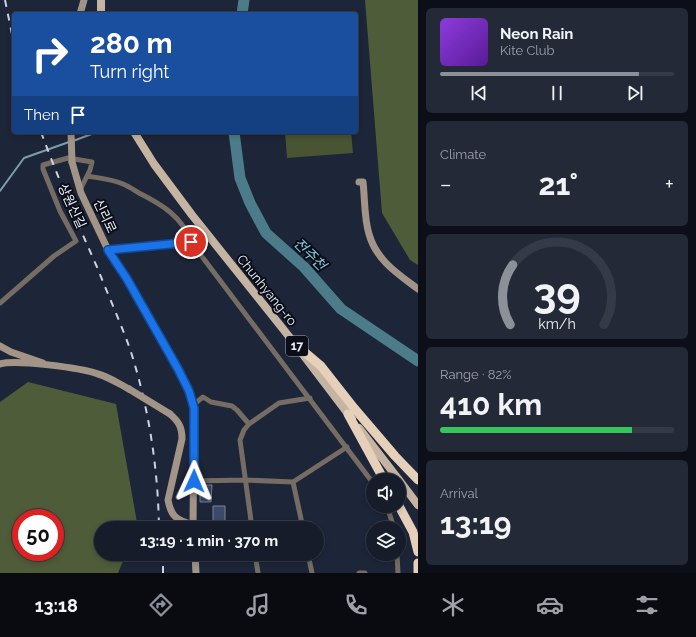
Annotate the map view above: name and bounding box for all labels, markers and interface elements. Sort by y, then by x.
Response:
text: Neon Rain [500,25,573,43]
text: 280 m [90,27,173,60]
icon: right [24,28,76,80]
text: Kite Club [500,43,555,58]
text: Turn right [90,61,169,82]
icon: previous [468,82,490,104]
icon: pause [546,82,568,104]
icon: next [624,82,646,104]
icon: arrive [67,104,89,126]
text: Then [24,106,59,124]
text: Climate [440,147,486,162]
text: 21° [539,167,578,202]
text: − [440,171,452,197]
text: + [665,171,674,197]
street label: 상원신길 [55,181,89,231]
street label: 신리로 [91,197,119,235]
pin [174,225,208,259]
icon: arrive [180,231,202,253]
water label: 전주천 [291,235,330,274]
street label: Chunhyang-ro [234,252,300,328]
text: 39 [533,268,581,317]
text: km/h [538,315,576,331]
road number: 17 [286,336,308,356]
text: Range · 82% [440,367,512,382]
text: 410 km [440,387,542,422]
position arrow [173,460,215,502]
map controls [366,473,406,561]
button: sound [366,473,406,513]
text: Arrival [440,486,478,501]
text: 13:19 [440,506,511,541]
speed limit sign: 50 [12,509,64,561]
button: layers [366,521,406,561]
text: 13:19 · 1 min · 370 m [140,532,278,550]
icon: directions [147,591,175,619]
icon: music [244,591,272,619]
icon: phone [342,591,370,619]
icon: climate [439,591,467,619]
icon: car [536,591,564,619]
icon: filters [633,591,661,619]
text: 13:18 [35,595,78,616]

